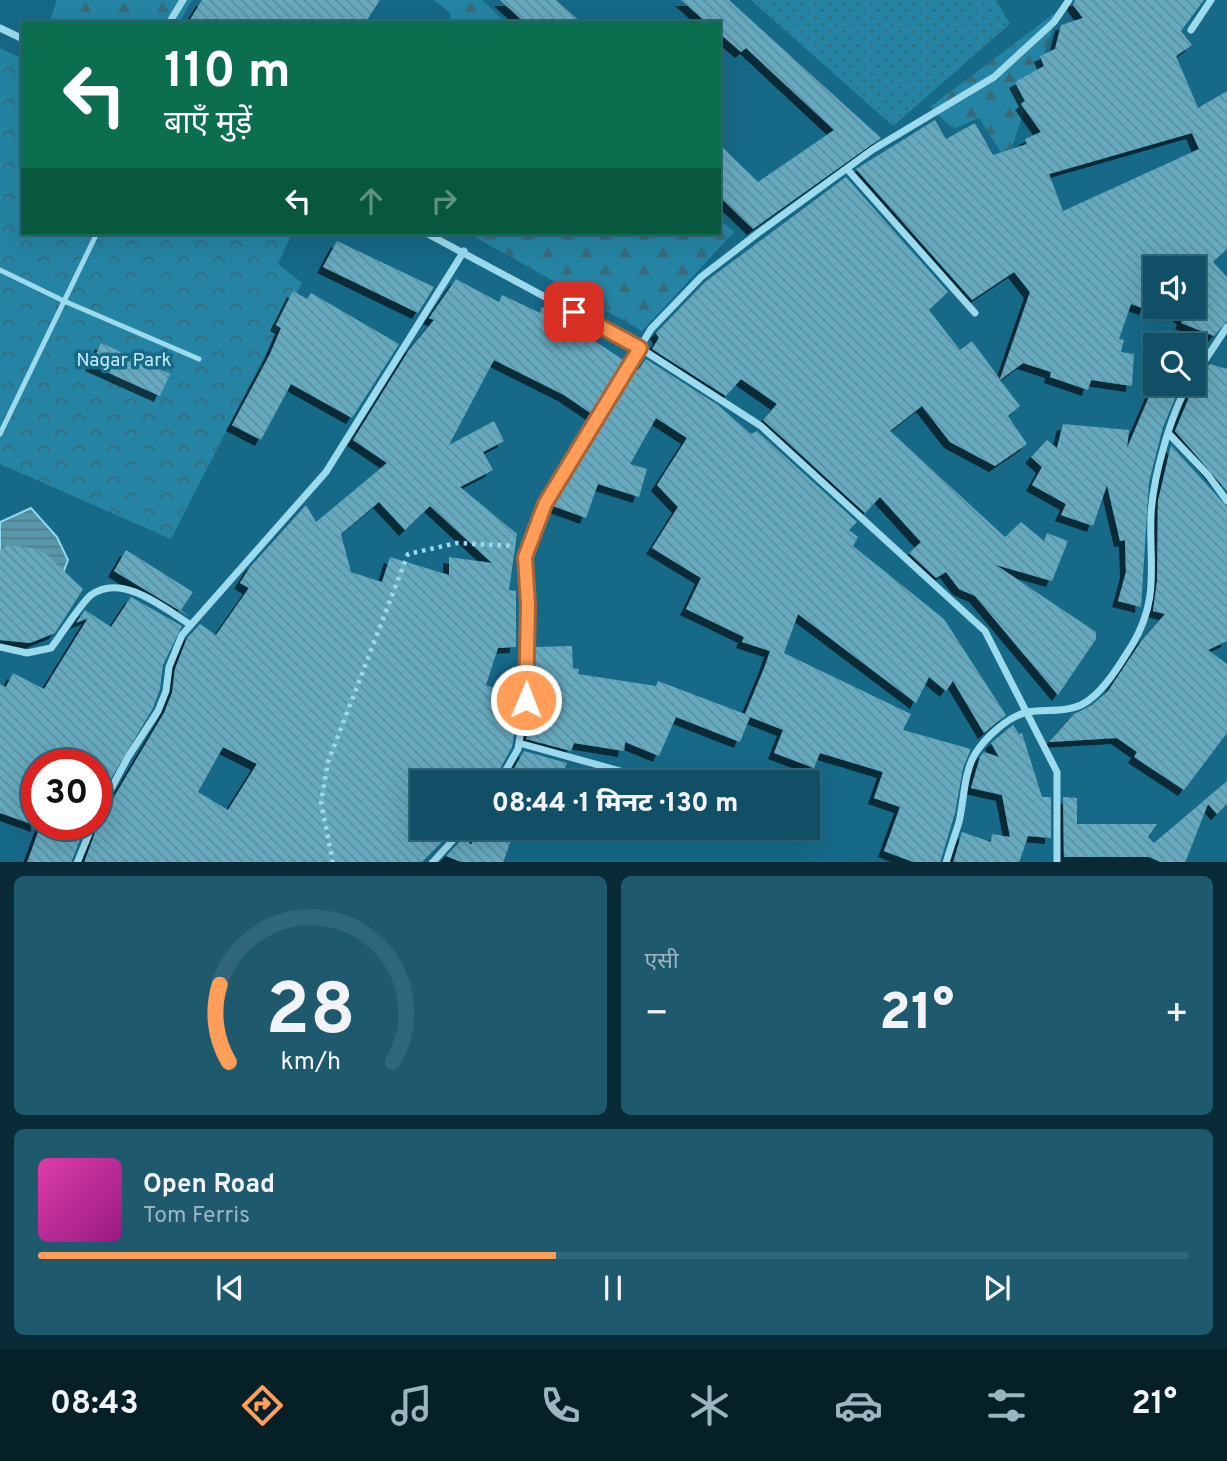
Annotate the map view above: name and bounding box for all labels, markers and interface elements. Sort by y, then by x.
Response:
text: 110 m [164,43,291,105]
icon: left [49,49,140,140]
text: बाएँ मुड़ें [164,105,252,145]
icon: left [279,182,317,220]
icon: ahead [352,182,390,220]
icon: right [425,182,463,220]
map controls [1143,256,1206,396]
button: sound [1143,256,1206,319]
pin [544,282,604,342]
icon: arrive [555,293,593,331]
button: search [1143,333,1206,396]
park label: Nagar Park [76,349,172,373]
position arrow [489,663,563,737]
speed limit sign: 30 [21,749,112,840]
text: 08:44 · 1 मिनट · 130 m [492,788,738,821]
text: एसी [645,948,679,977]
text: 28 [265,968,355,1060]
text: 21° [879,982,954,1048]
text: − [645,991,669,1040]
text: + [1164,991,1189,1040]
text: km/h [280,1046,341,1078]
text: Open Road [143,1169,275,1202]
text: Tom Ferris [143,1202,250,1231]
icon: previous [211,1269,249,1307]
icon: pause [594,1269,632,1307]
icon: next [978,1269,1016,1307]
icon: directions [238,1381,287,1430]
icon: music [387,1381,436,1430]
icon: phone [536,1381,585,1430]
icon: climate [685,1381,734,1430]
icon: car [834,1381,883,1430]
icon: filters [982,1381,1031,1430]
text: 08:43 [50,1385,139,1425]
text: 21° [1131,1385,1177,1425]

